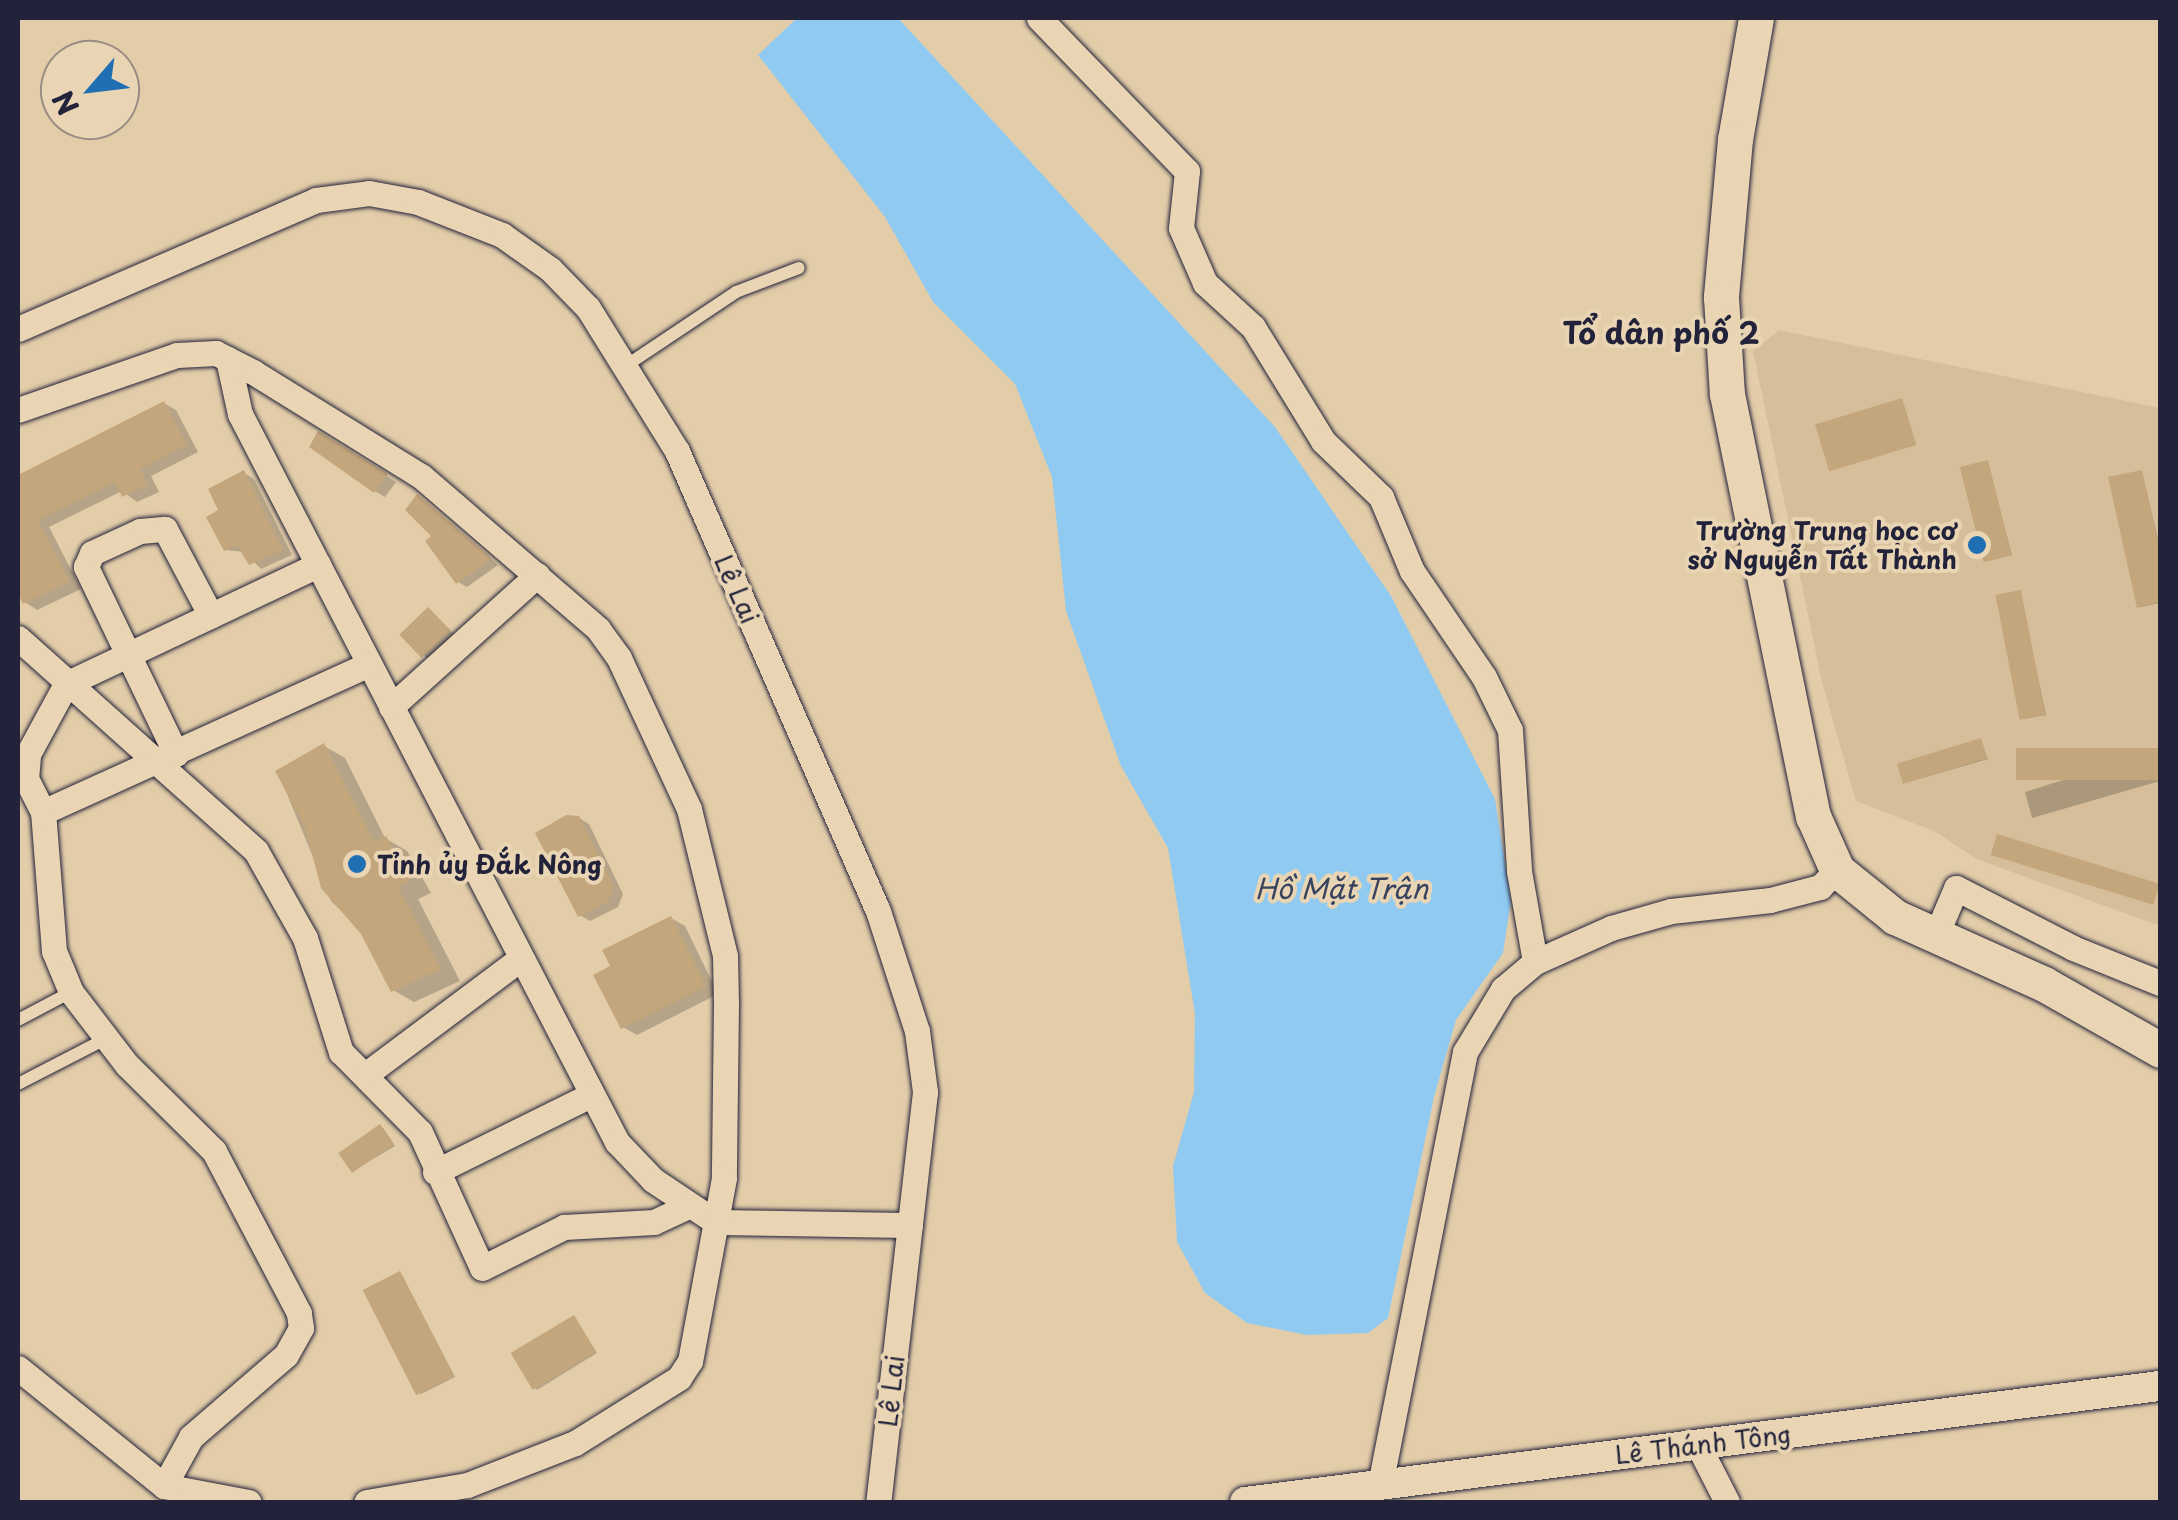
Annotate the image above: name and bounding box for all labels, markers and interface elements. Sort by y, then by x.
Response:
north arrow [40,40,140,140]
text: N [41,83,89,123]
district label: Tổ dân phố 2 [1563,314,1759,350]
place label: Trường Trung học cơ sở Nguyễn Tất Thành [1689,516,1957,575]
marker: Trường Trung học cơ sở Nguyễn Tất Thành [1966,534,1988,556]
street label: Lê Lai [709,550,765,628]
place label: Tỉnh ủy Đắk Nông [377,849,602,879]
marker: Tỉnh ủy Đắk Nông [346,853,368,875]
water label: Hồ Mặt Trận [1255,871,1429,905]
street label: Lê Lai [872,1354,910,1428]
street label: Lê Thánh Tông [1614,1418,1792,1470]

